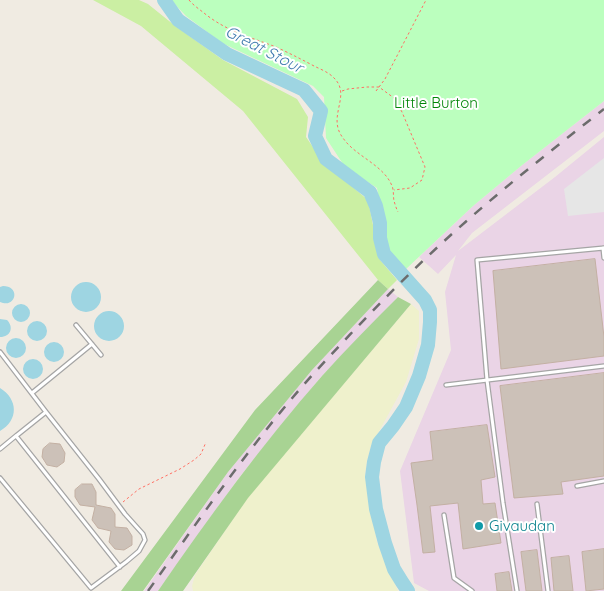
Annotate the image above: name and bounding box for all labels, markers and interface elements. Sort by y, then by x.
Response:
water label: Great Stour [222,22,306,78]
park label: Little Burton [394,94,478,112]
place label: Givaudan [489,517,555,535]
marker: Givaudan [473,520,485,532]

